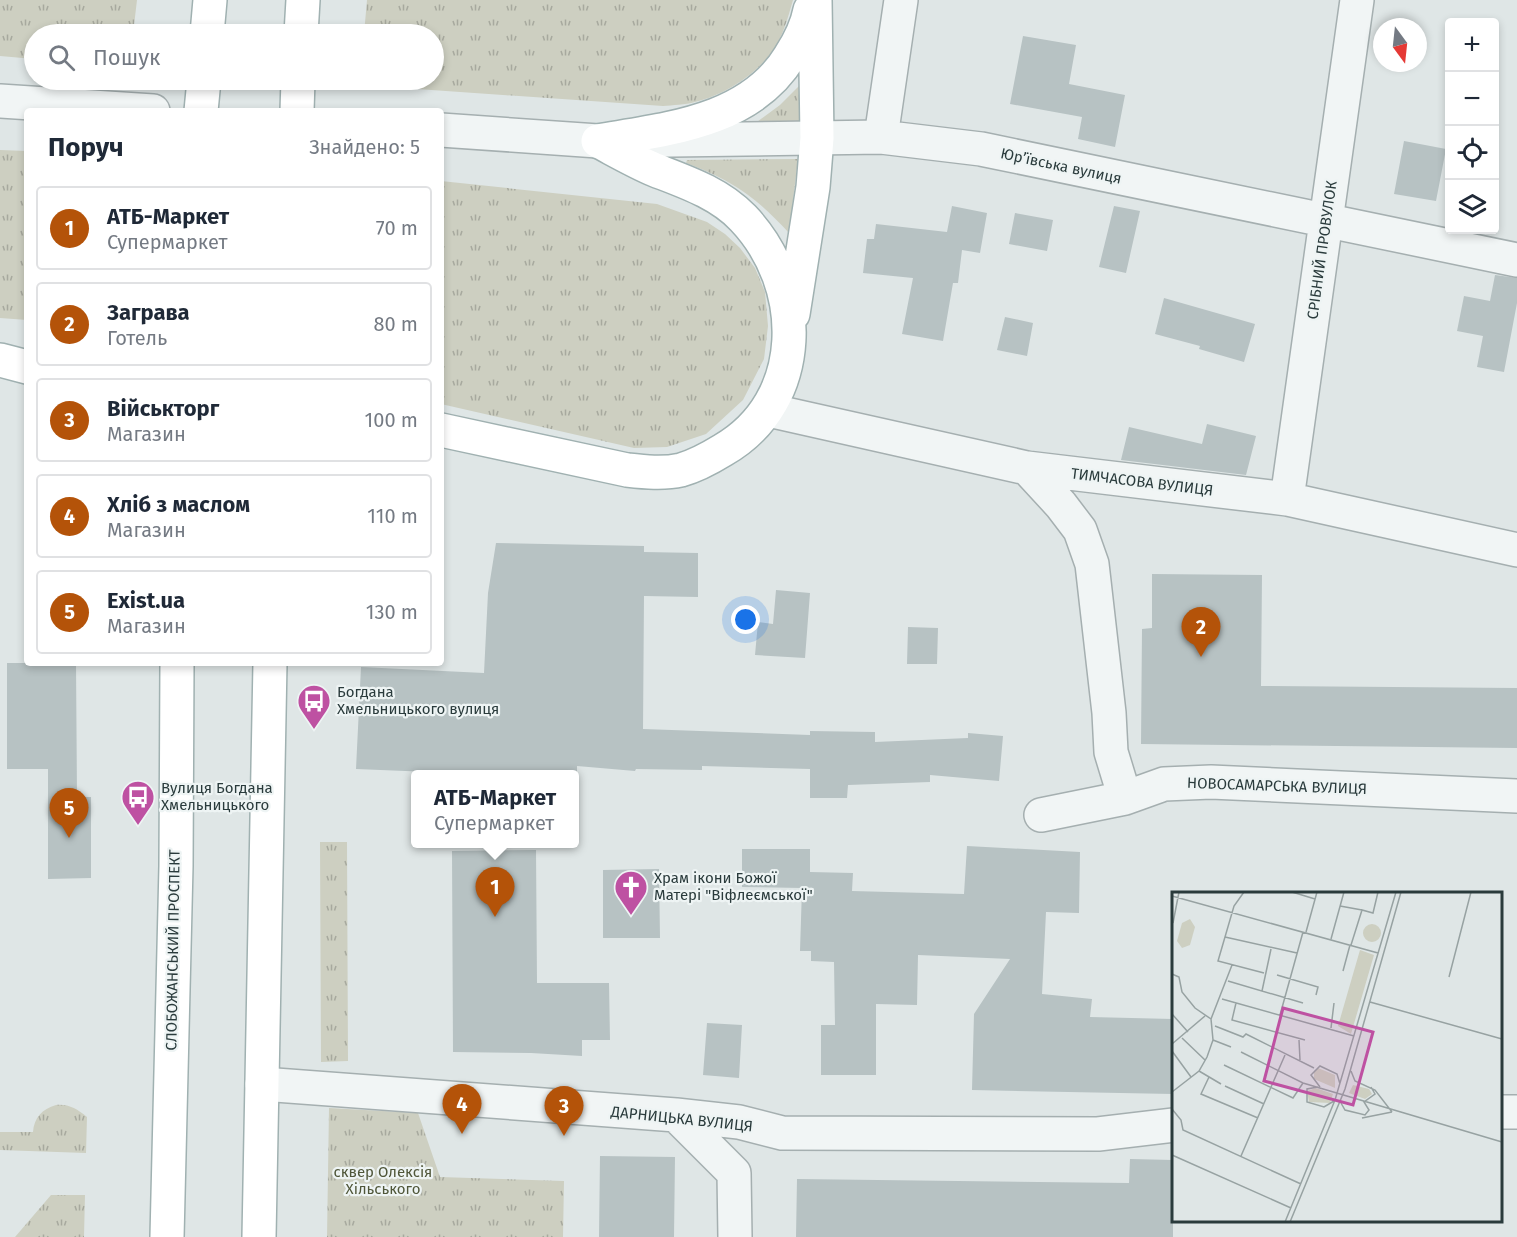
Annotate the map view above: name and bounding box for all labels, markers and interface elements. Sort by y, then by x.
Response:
north arrow [1373,18,1427,72]
map controls [1445,18,1499,234]
button: + [1445,18,1499,72]
search box [24,24,444,90]
icon: search [45,41,78,74]
text: Пошук [93,44,160,71]
button: − [1445,72,1499,126]
button: locate [1445,126,1499,180]
text: Поруч [48,132,124,163]
text: Знайдено: 5 [309,135,420,159]
street label: Юрʼївська вулиця [999,144,1123,188]
street label: СРІБНИЙ ПРОВУЛОК [1303,179,1341,320]
button: layers [1445,180,1499,234]
text: АТБ-Маркет [107,203,229,230]
text: 1 [65,216,74,240]
text: 70 m [376,216,418,240]
text: Супермаркет [107,230,227,254]
text: Заграва [107,299,190,326]
text: 2 [64,312,75,336]
text: 80 m [373,312,418,336]
text: Готель [107,326,167,350]
text: Військторг [107,395,219,422]
text: 3 [64,408,75,432]
text: 100 m [365,408,418,432]
text: Магазин [107,422,186,446]
street label: ТИМЧАСОВА ВУЛИЦЯ [1070,464,1214,500]
text: Хліб з маслом [107,491,250,518]
text: 4 [64,504,75,528]
text: 110 m [367,504,418,528]
text: Магазин [107,518,186,542]
text: Exist.ua [107,587,185,614]
text: 5 [64,600,75,624]
text: 130 m [366,600,418,624]
your location [731,605,760,634]
pin: 2 [1182,608,1220,657]
text: Магазин [107,614,186,638]
bus stop icon: Богдана Хмельницького вулиця [296,683,332,730]
place label: Богдана Хмельницького вулиця [337,683,499,718]
popup [411,770,579,848]
street label: НОВОСАМАРСЬКА ВУЛИЦЯ [1187,774,1367,798]
bus stop icon: Вулиця Богдана Хмельницького [120,779,156,826]
place label: Вулиця Богдана Хмельницького [161,779,273,814]
text: АТБ-Маркет [434,784,556,811]
pin: 5 [50,788,88,838]
text: Супермаркет [434,811,554,835]
street label: СЛОБОЖАНСЬКИЙ ПРОСПЕКТ [162,849,184,1051]
pin: 1 [476,868,514,917]
church icon: Храм ікони Божої Матері "Віфлеємської" [613,869,649,916]
place label: Храм ікони Божої Матері "Віфлеємської" [654,869,813,904]
inset map [1172,892,1502,1222]
pin: 4 [442,1084,482,1134]
pin: 3 [544,1086,584,1136]
street label: ДАРНИЦЬКА ВУЛИЦЯ [609,1102,754,1135]
park label: сквер Олексія Хільського [334,1163,432,1198]

